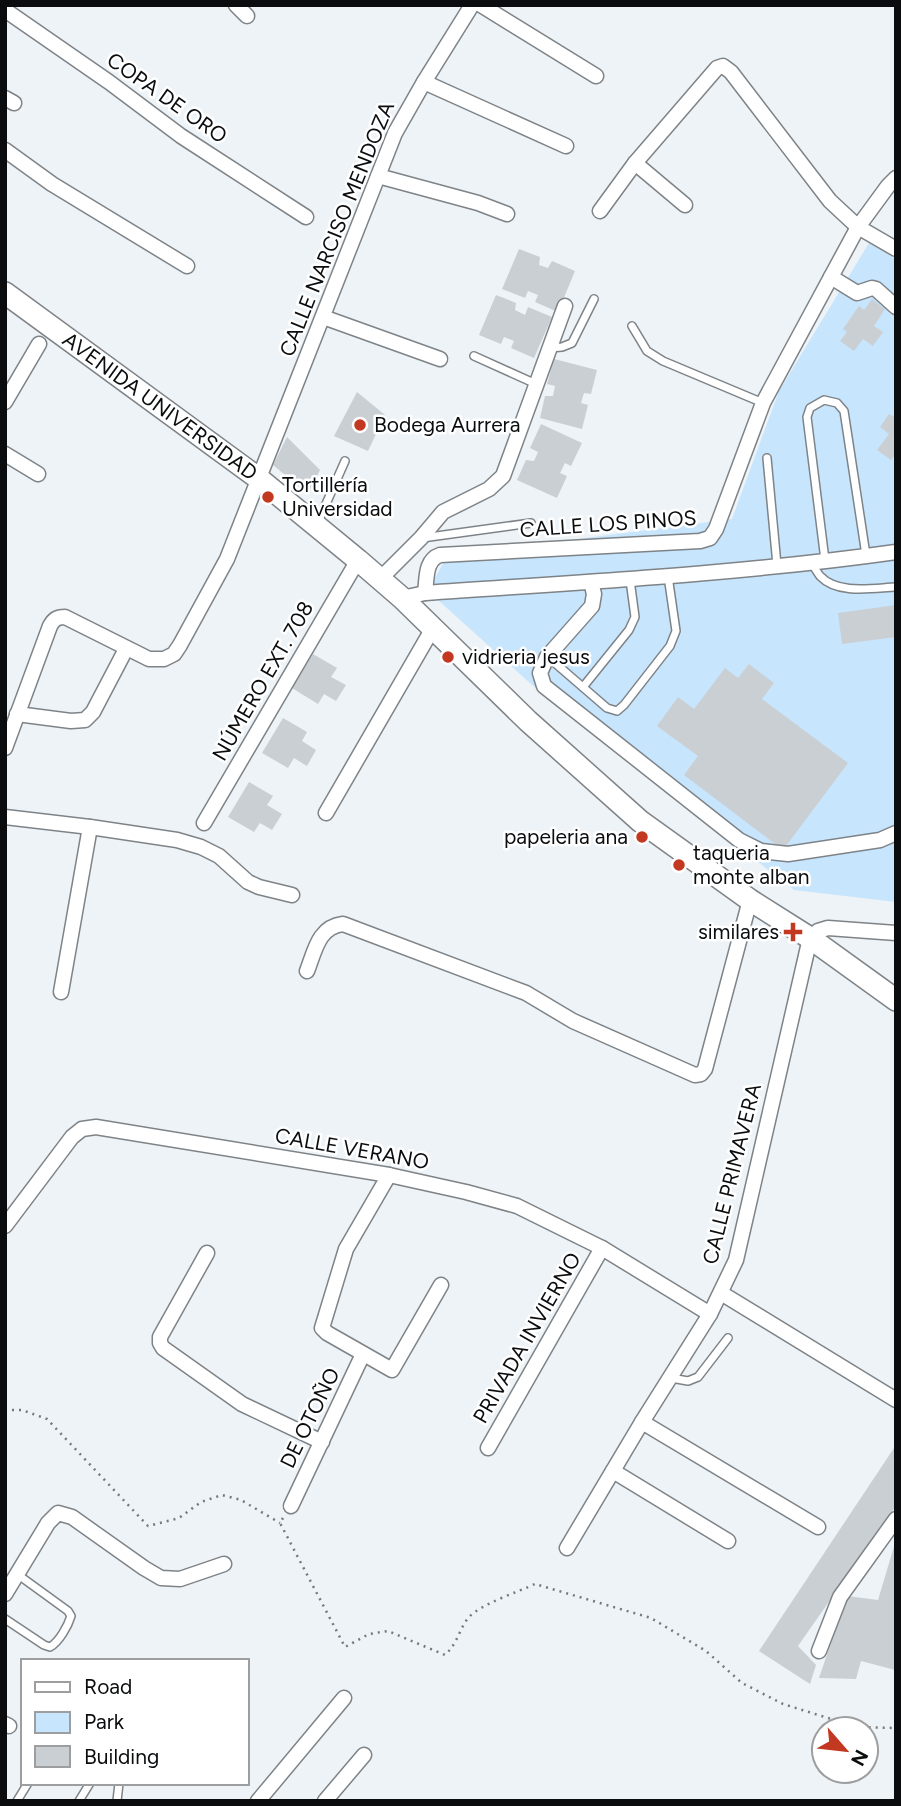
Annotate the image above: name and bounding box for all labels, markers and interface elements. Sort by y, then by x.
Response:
street label: COPA DE ORO [102,47,232,148]
street label: CALLE NARCISO MENDOZA [274,98,399,360]
street label: AVENIDA UNIVERSIDAD [58,327,262,485]
place label: Bodega Aurrera [374,412,520,437]
marker: Bodega Aurrera [352,417,368,433]
place label: Tortillería Universidad [282,472,393,521]
marker: Tortillería Universidad [260,489,276,505]
street label: CALLE LOS PINOS [519,505,697,542]
street label: NÚMERO EXT. 708 [207,597,318,765]
place label: vidrieria jesus [462,644,590,669]
marker: vidrieria jesus [440,649,456,665]
place label: papeleria ana [504,824,628,849]
marker: papeleria ana [634,829,650,845]
place label: taqueria monte alban [693,840,809,889]
marker: taqueria monte alban [671,857,687,873]
place label: similares [698,919,779,944]
marker: similares [785,924,801,940]
street label: CALLE PRIMAVERA [697,1081,766,1267]
street label: CALLE VERANO [273,1123,431,1174]
street label: PRIVADA INVIERNO [467,1248,586,1428]
street label: DE OTOÑO [275,1363,345,1472]
legend [21,1659,248,1785]
text: Road [84,1674,132,1699]
text: Park [84,1709,125,1734]
north arrow [810,1715,880,1785]
text: Building [84,1744,159,1769]
text: N [846,1746,873,1770]

